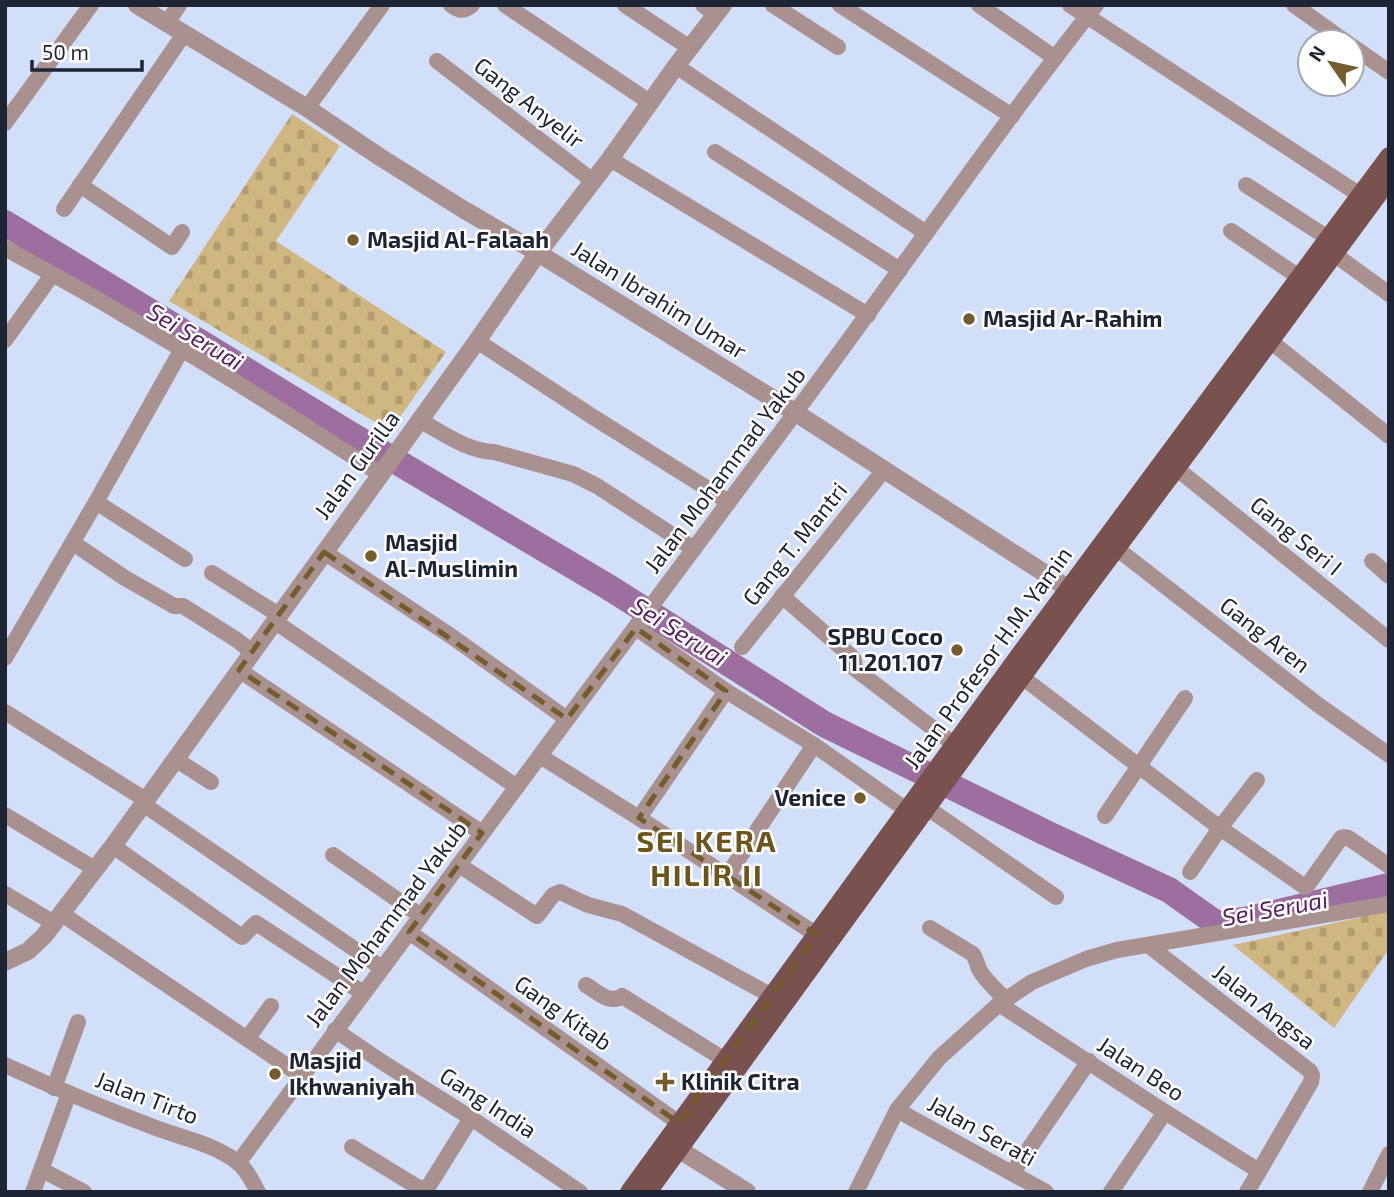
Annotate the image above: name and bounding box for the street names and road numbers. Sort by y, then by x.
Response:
street label: Gang Anyelir [469,51,590,154]
street label: Jalan Ibrahim Umar [567,234,752,364]
street label: Jalan Mohammad Yakub [638,361,811,578]
street label: Jalan Gurilla [307,405,405,524]
street label: Gang T. Mantri [736,476,852,611]
street label: Gang Seri I [1245,490,1348,581]
street label: Jalan Profesor H.M. Yamin [897,541,1077,774]
street label: Gang Aren [1215,590,1316,678]
street label: Jalan Mohammad Yakub [299,815,472,1032]
street label: Jalan Angsa [1208,957,1322,1055]
street label: Gang Kitab [510,969,618,1056]
street label: Jalan Beo [1093,1030,1190,1107]
street label: Gang India [435,1061,542,1144]
street label: Jalan Tirto [92,1065,203,1129]
street label: Jalan Serati [923,1089,1042,1171]

